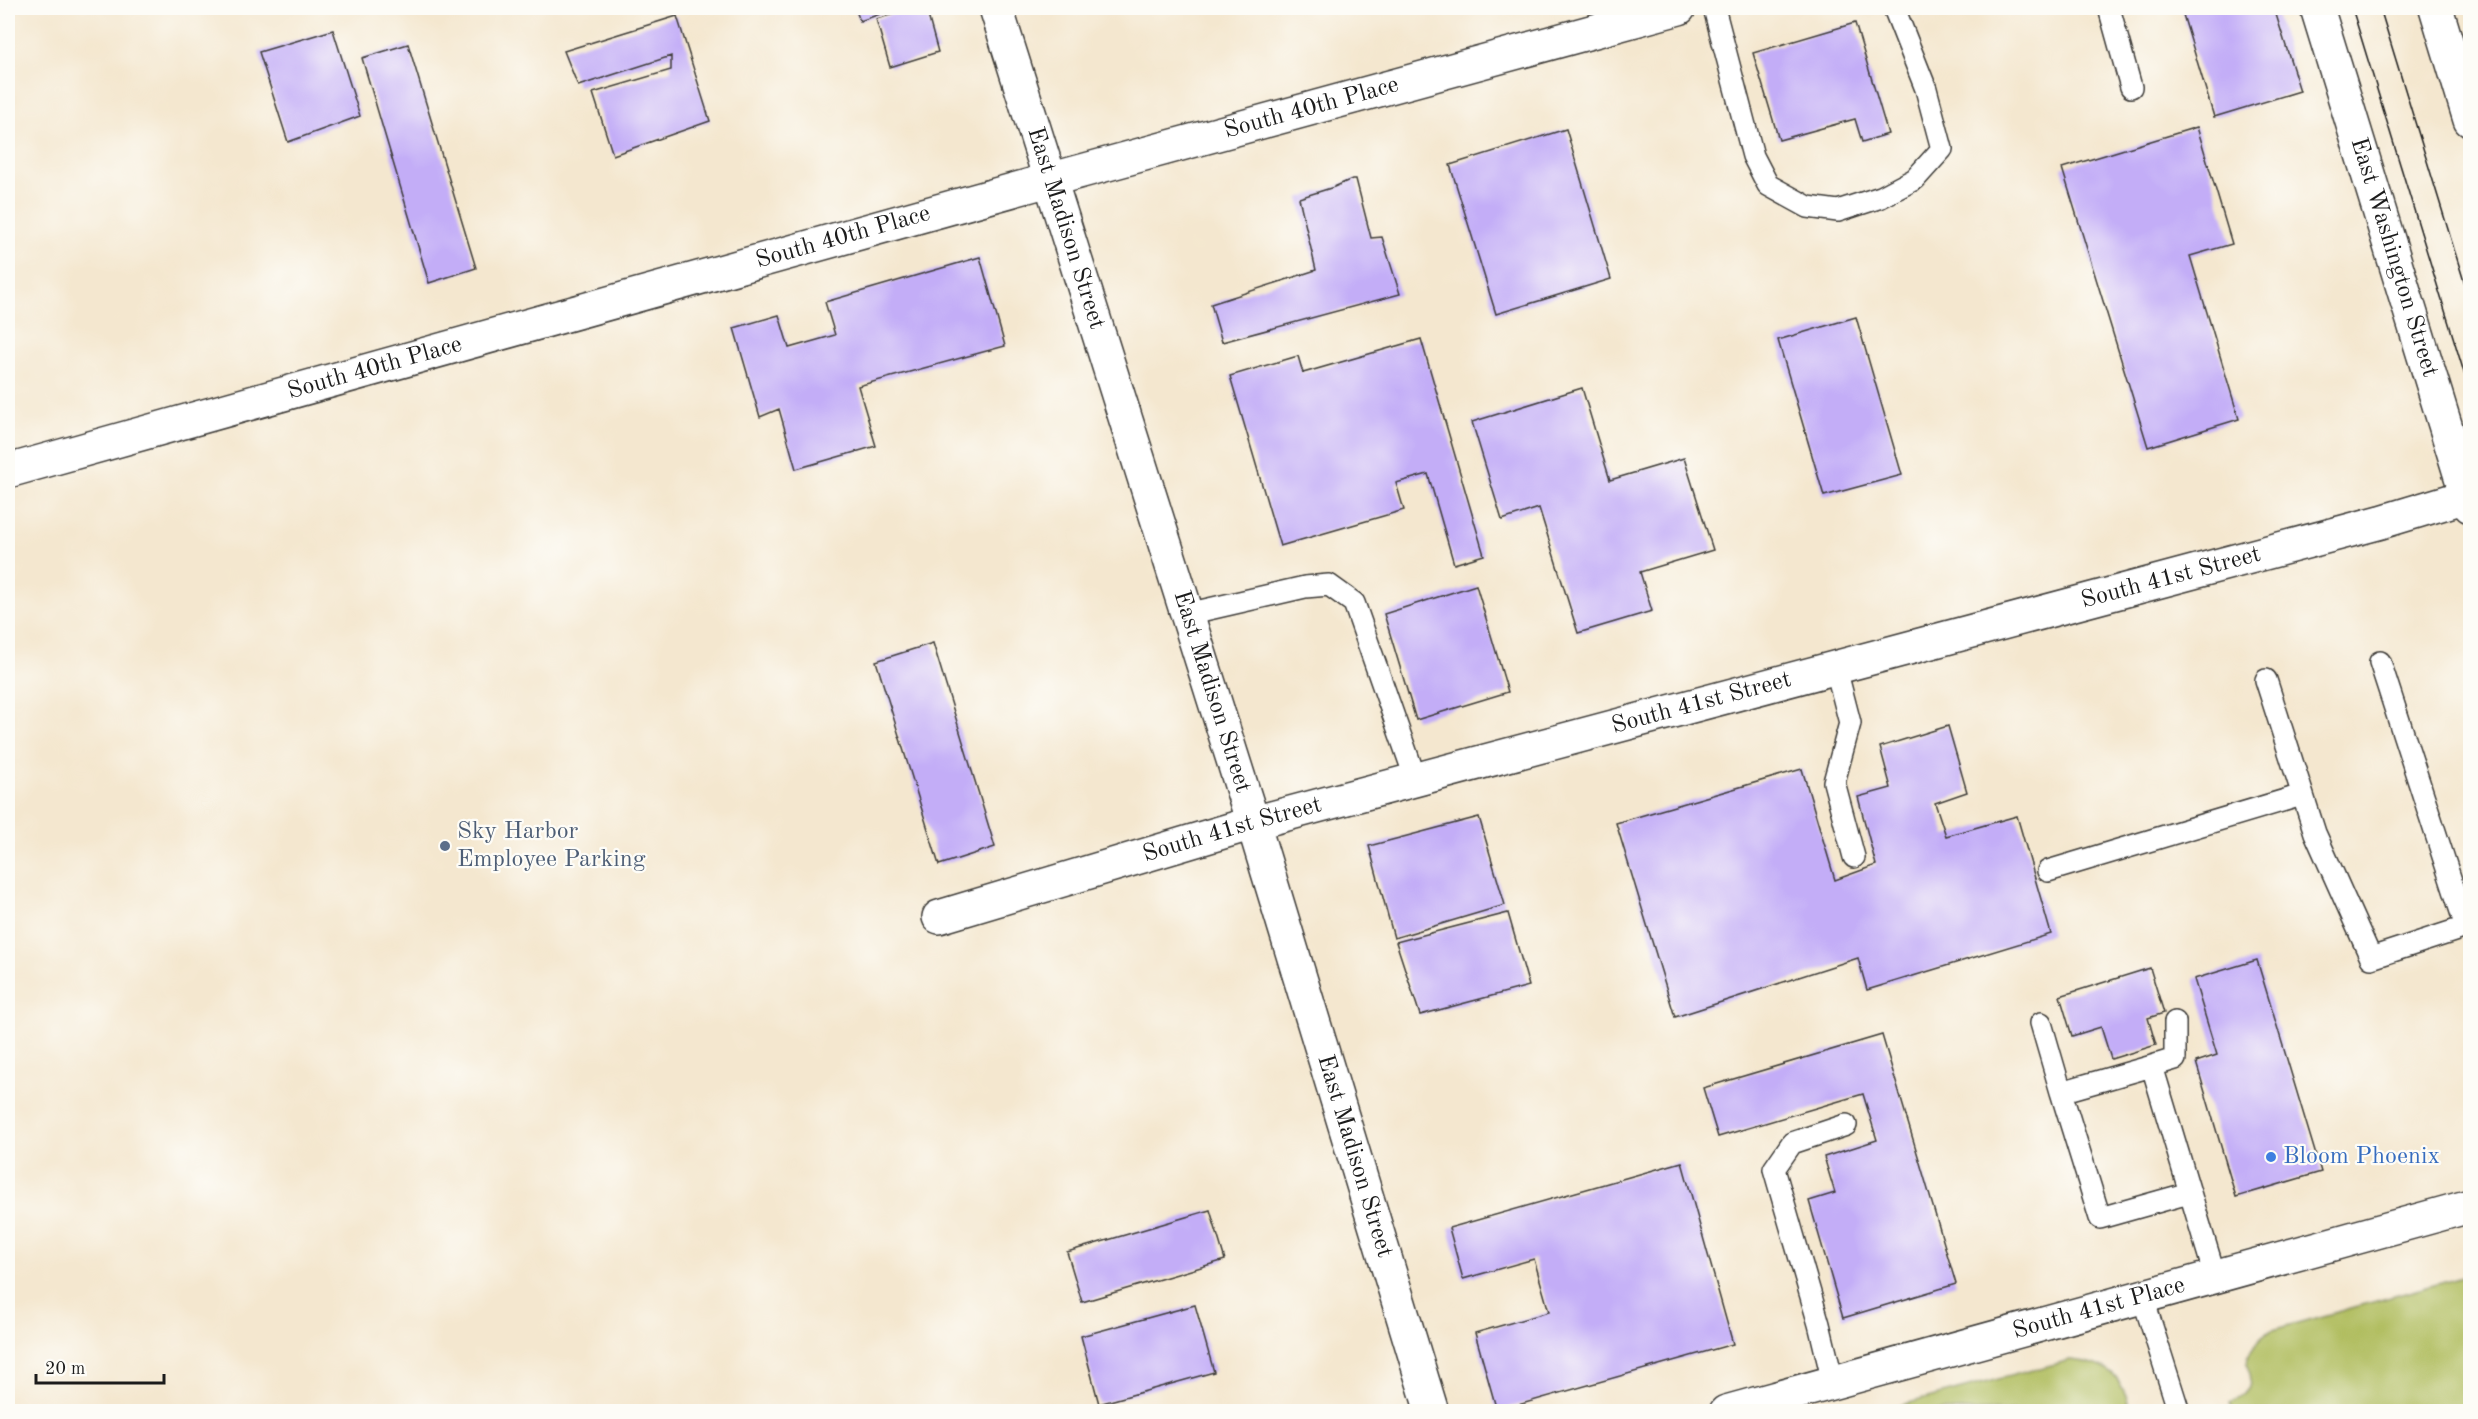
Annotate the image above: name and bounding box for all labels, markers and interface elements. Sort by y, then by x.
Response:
street label: South 40th Place [1221,73,1401,144]
street label: East Madison Street [1022,124,1109,332]
street label: East Washington Street [2346,135,2442,380]
street label: South 40th Place [753,202,933,273]
street label: South 40th Place [285,333,465,404]
street label: South 41st Street [2079,543,2264,613]
street label: East Madison Street [1169,588,1255,796]
street label: South 41st Street [1609,668,1794,739]
street label: South 41st Street [1140,793,1324,867]
place label: Sky Harbor Employee Parking [457,820,646,872]
marker: Sky Harbor Employee Parking [438,839,452,853]
street label: East Madison Street [1312,1052,1396,1261]
place label: Bloom Phoenix [2283,1145,2440,1169]
marker: Bloom Phoenix [2264,1150,2278,1164]
street label: South 41st Place [2010,1273,2188,1344]
scale bar [36,1347,164,1385]
text: 20 m [45,1360,85,1378]

